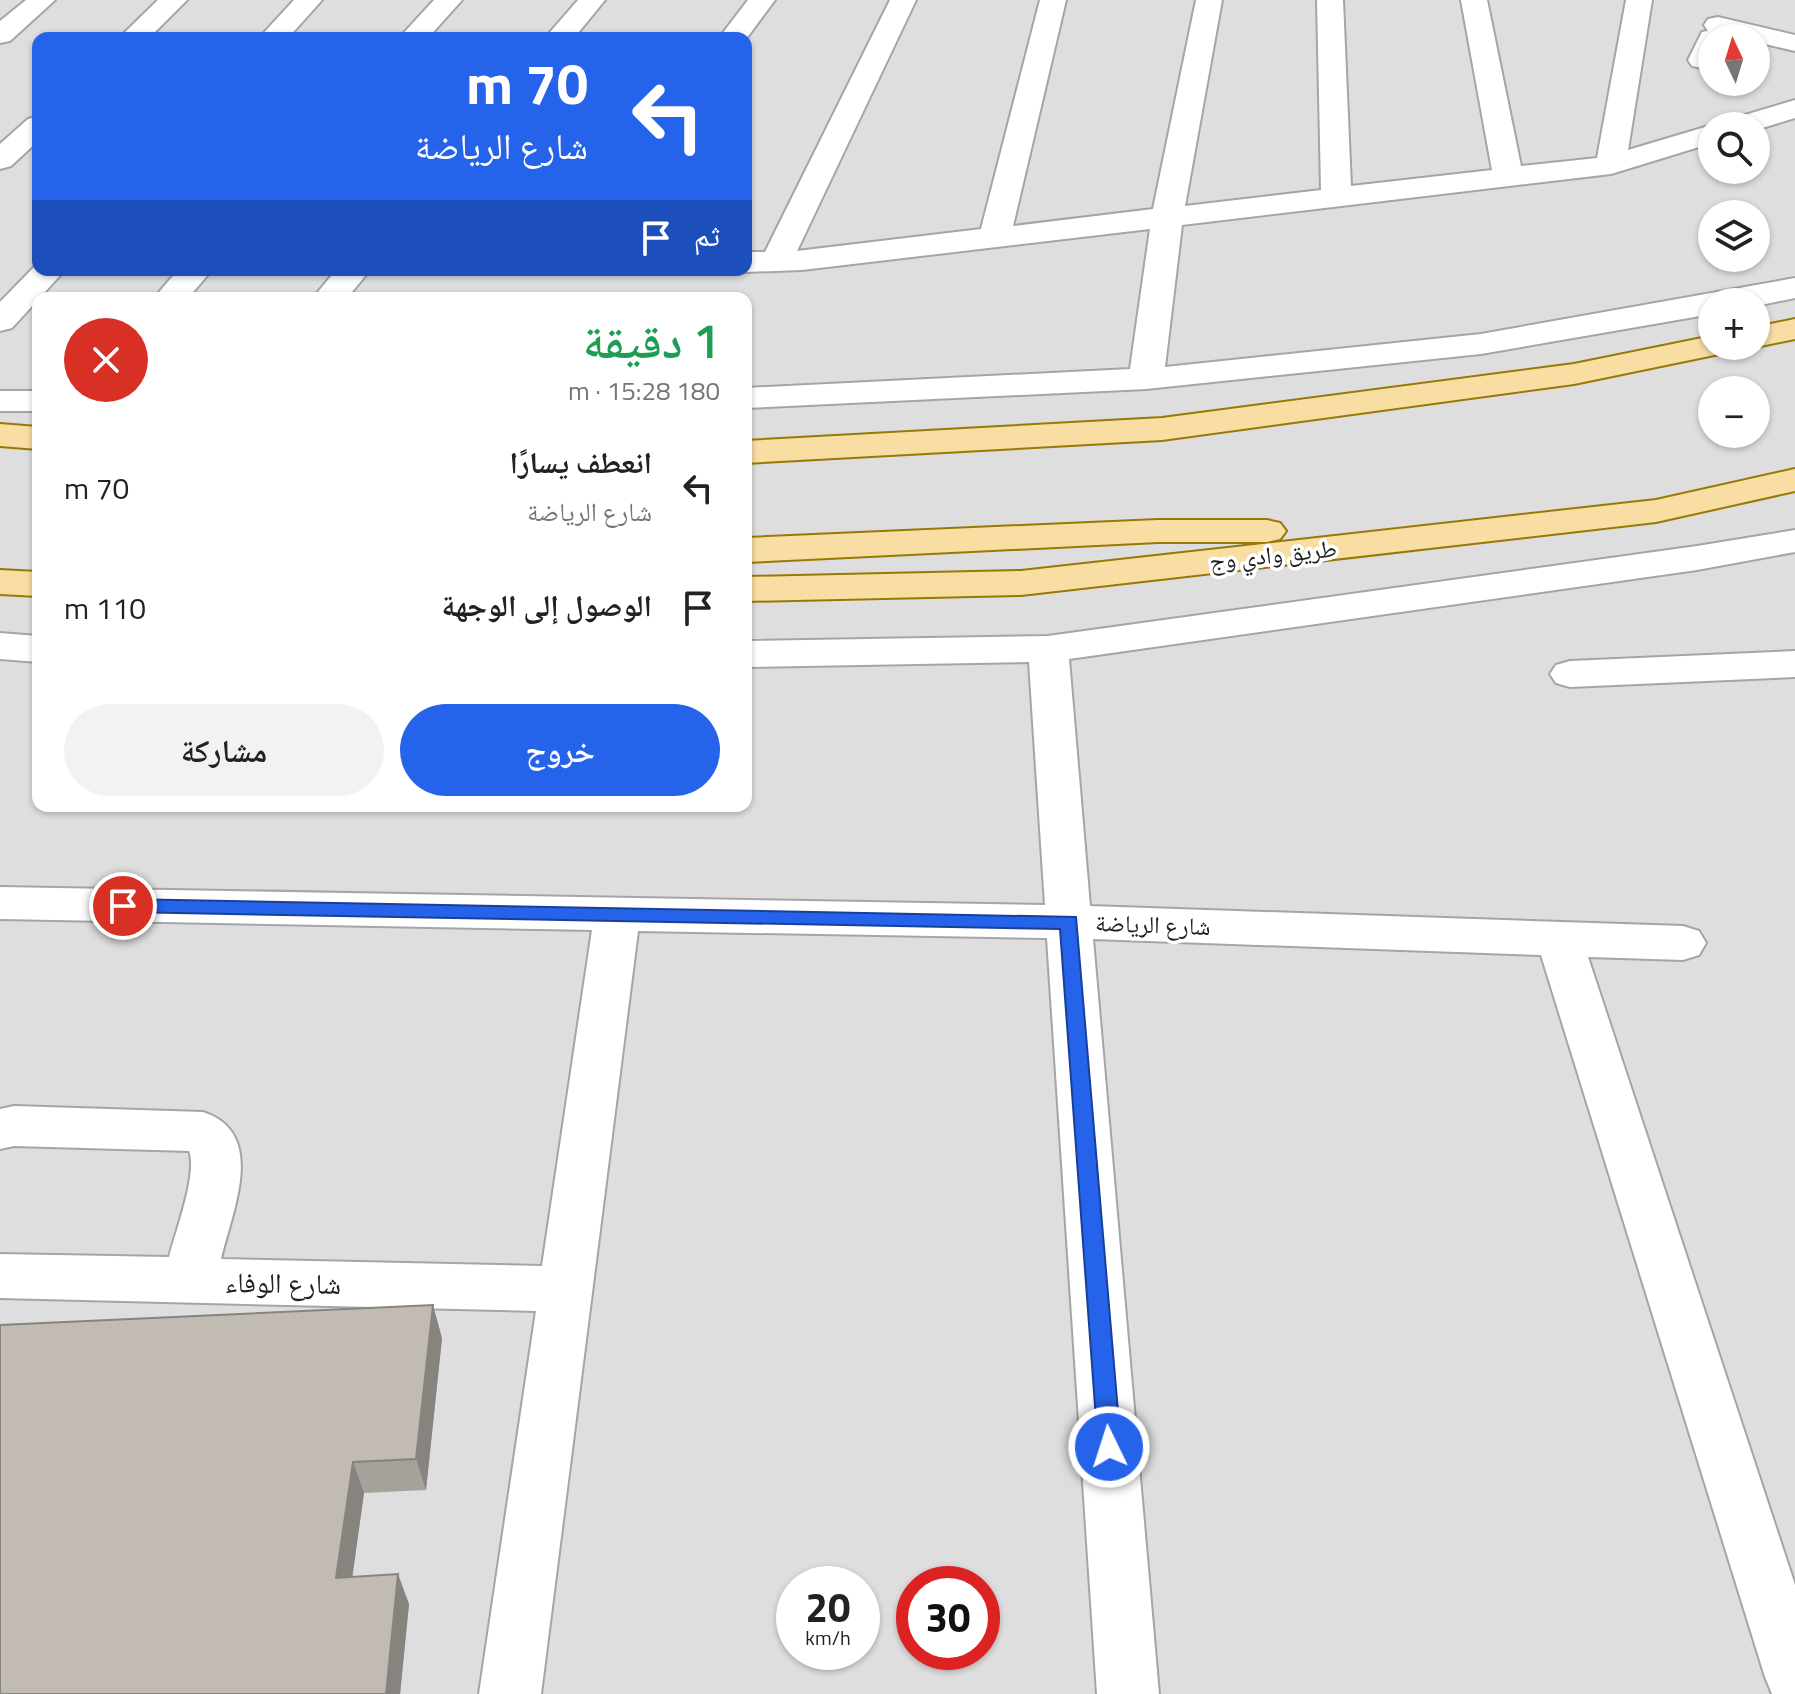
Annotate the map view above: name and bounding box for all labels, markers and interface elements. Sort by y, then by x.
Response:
north arrow [1698,24,1770,96]
map controls [1698,24,1770,448]
text: 70 m [466,41,588,126]
icon: left [616,64,720,168]
button: search [1698,112,1770,184]
text: شارع الرياضة [415,118,588,173]
button: layers [1698,200,1770,272]
text: ثم [694,212,720,258]
icon: arrive [634,216,678,260]
button: + [1698,288,1770,360]
text: 1 دقيقة [583,304,720,377]
button: close [64,318,148,402]
text: 180 m · 15:28 [568,371,720,410]
button: − [1698,376,1770,448]
text: انعطف يسارًا [509,439,652,485]
text: 70 m [64,465,129,511]
icon: left [676,466,720,510]
text: شارع الرياضة [527,492,652,531]
street label: طريق وادي وج [1207,529,1339,581]
text: الوصول إلى الوجهة [442,582,652,628]
text: 110 m [64,585,146,631]
icon: arrive [676,586,720,630]
button: مشاركة [64,704,384,796]
button: خروج [400,704,720,796]
pin [89,872,157,940]
icon: arrive [101,884,145,928]
street label: شارع الرياضة [1095,904,1211,944]
street label: شارع الوفاء [225,1260,341,1305]
position arrow [1067,1405,1151,1489]
speed limit sign: 30 [896,1566,1000,1670]
text: 20 [806,1577,850,1638]
text: km/h [805,1622,851,1653]

